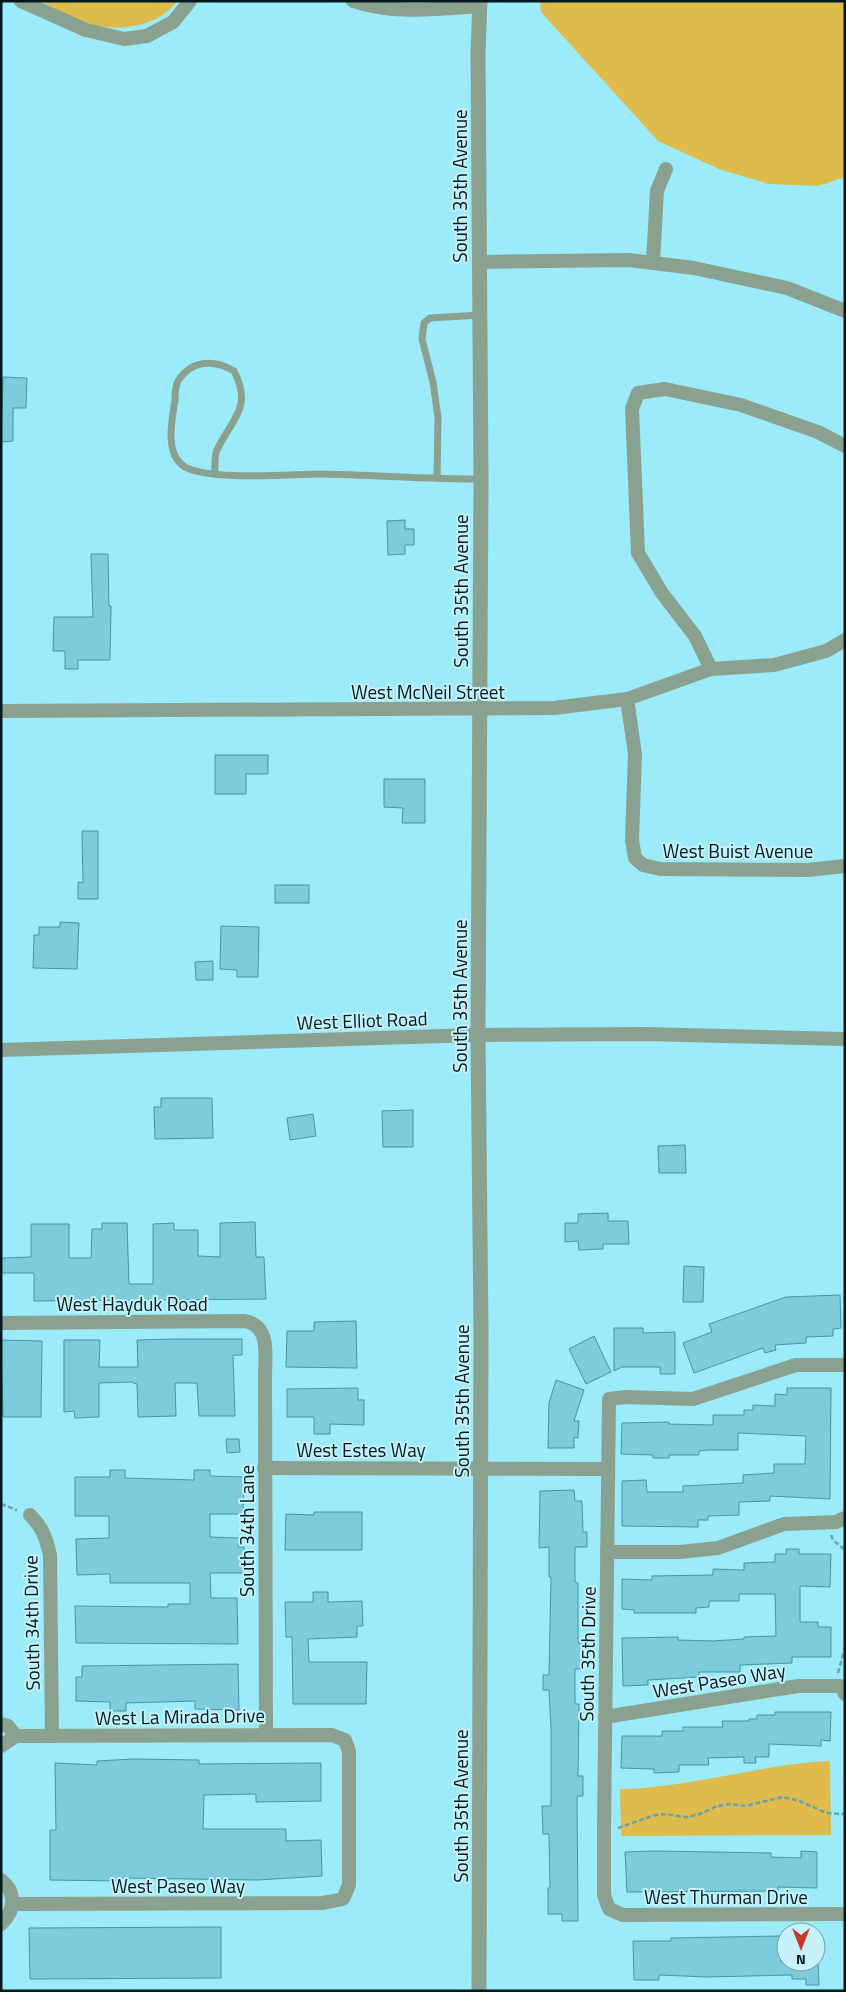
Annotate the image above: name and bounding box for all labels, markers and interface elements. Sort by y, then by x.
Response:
street label: South 35th Avenue [445,109,474,263]
street label: South 35th Avenue [446,514,475,668]
street label: West McNeil Street [351,677,505,706]
street label: West Buist Avenue [663,836,813,865]
street label: South 35th Avenue [445,919,474,1073]
street label: West Elliot Road [296,1003,428,1037]
street label: West Hayduk Road [56,1289,208,1318]
street label: South 35th Avenue [447,1324,476,1478]
street label: West Estes Way [296,1435,426,1464]
street label: South 34th Lane [232,1465,261,1597]
street label: South 34th Drive [15,1555,47,1691]
street label: South 35th Drive [571,1586,603,1722]
street label: West Paseo Way [650,1655,788,1705]
street label: West La Mirada Drive [95,1700,265,1732]
street label: South 35th Avenue [446,1729,475,1883]
street label: West Paseo Way [111,1871,245,1900]
street label: West Thurman Drive [644,1882,808,1911]
north arrow [776,1922,826,1972]
text: N [796,1950,806,1971]

